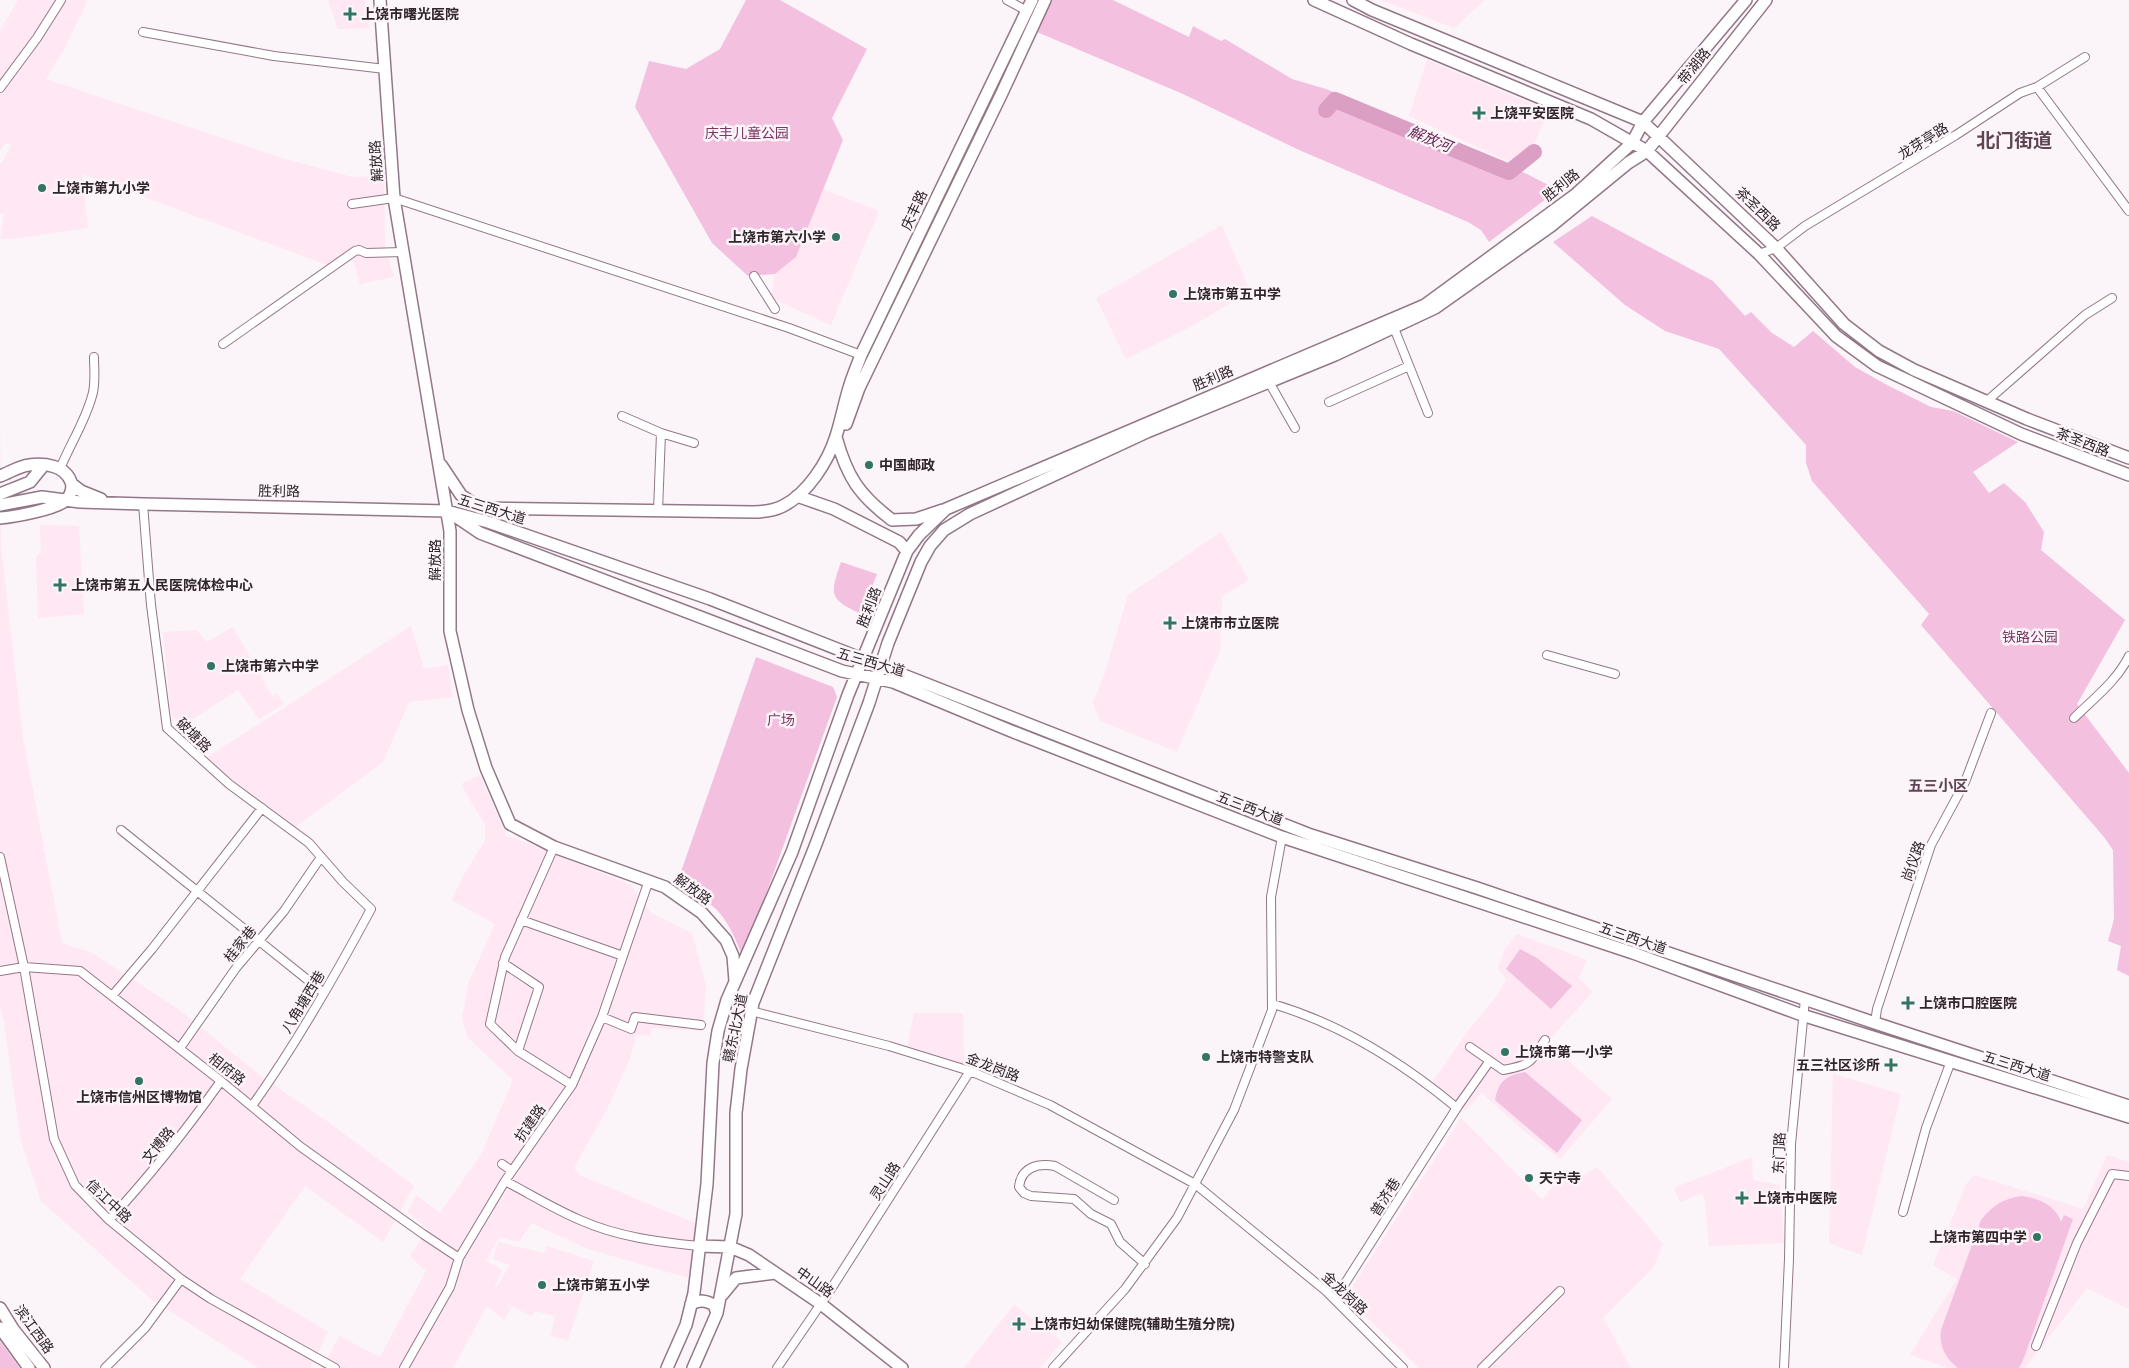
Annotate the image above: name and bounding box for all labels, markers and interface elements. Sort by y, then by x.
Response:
place label: 上饶市曙光医院 [361,6,459,23]
marker: 上饶市曙光医院 [343,7,357,21]
street label: 带湖路 [1675,45,1714,88]
place label: 上饶平安医院 [1490,105,1574,122]
marker: 上饶平安医院 [1472,106,1486,120]
street label: 龙芽亭路 [1895,119,1952,163]
water label: 解放河 [1406,122,1457,157]
park label: 庆丰儿童公园 [705,125,789,142]
district label: 北门街道 [1976,130,2052,152]
street label: 解放路 [367,139,386,183]
street label: 胜利路 [1540,166,1583,205]
place label: 上饶市第九小学 [52,180,150,197]
marker: 上饶市第九小学 [36,182,48,194]
street label: 茶圣西路 [1732,184,1784,235]
street label: 庆丰路 [898,188,931,233]
place label: 上饶市第六小学 [728,229,826,246]
marker: 上饶市第六小学 [830,231,842,243]
place label: 上饶市第五中学 [1183,286,1281,303]
marker: 上饶市第五中学 [1167,288,1179,300]
street label: 胜利路 [1191,362,1236,394]
street label: 茶圣西路 [2054,424,2112,460]
place label: 中国邮政 [879,457,935,474]
marker: 中国邮政 [863,459,875,471]
street label: 胜利路 [258,483,300,500]
street label: 五三西大道 [456,491,528,528]
street label: 解放路 [427,539,444,581]
place label: 上饶市第五人民医院体检中心 [71,577,253,594]
marker: 上饶市第五人民医院体检中心 [53,578,67,592]
street label: 胜利路 [854,585,885,630]
place label: 上饶市市立医院 [1181,615,1279,632]
marker: 上饶市市立医院 [1163,616,1177,630]
park label: 铁路公园 [2002,629,2058,646]
street label: 五三西大道 [835,645,907,680]
place label: 上饶市第六中学 [221,658,319,675]
marker: 上饶市第六中学 [205,660,217,672]
park label: 广场 [767,712,795,729]
street label: 破塘路 [173,714,215,756]
district label: 五三小区 [1908,777,1968,795]
street label: 五三西大道 [1214,788,1286,829]
street label: 尚仪路 [1898,839,1929,884]
street label: 解放路 [671,870,715,909]
street label: 五三西大道 [1597,919,1669,958]
street label: 桂家巷 [221,923,260,966]
street label: 八角塘西巷 [278,968,329,1037]
street label: 赣东北大道 [720,992,751,1064]
place label: 上饶市口腔医院 [1919,995,2017,1012]
marker: 上饶市口腔医院 [1901,996,1915,1010]
place label: 上饶市第一小学 [1515,1044,1613,1061]
marker: 上饶市第一小学 [1499,1046,1511,1058]
street label: 五三西大道 [1981,1048,2053,1085]
street label: 金龙岗路 [964,1049,1022,1085]
place label: 上饶市特警支队 [1216,1049,1314,1066]
street label: 相府路 [205,1050,248,1089]
marker: 上饶市特警支队 [1200,1051,1212,1063]
place label: 五三社区诊所 [1796,1057,1880,1074]
marker: 五三社区诊所 [1884,1058,1898,1072]
marker: 上饶市信州区博物馆 [133,1075,145,1087]
place label: 上饶市信州区博物馆 [76,1089,202,1106]
street label: 抗建路 [511,1101,549,1145]
street label: 文博路 [139,1124,178,1167]
street label: 东门路 [1770,1132,1789,1174]
street label: 灵山路 [867,1159,904,1204]
place label: 天宁寺 [1539,1170,1581,1187]
marker: 天宁寺 [1523,1172,1535,1184]
street label: 普济巷 [1367,1175,1404,1220]
street label: 信江中路 [82,1176,135,1227]
place label: 上饶市中医院 [1753,1190,1837,1207]
marker: 上饶市中医院 [1735,1191,1749,1205]
place label: 上饶市第四中学 [1929,1229,2027,1246]
marker: 上饶市第四中学 [2031,1231,2043,1243]
street label: 中山路 [793,1263,837,1301]
street label: 金龙岗路 [1318,1268,1371,1319]
place label: 上饶市第五小学 [552,1277,650,1294]
marker: 上饶市第五小学 [536,1279,548,1291]
street label: 滨江西路 [10,1302,57,1357]
place label: 上饶市妇幼保健院(辅助生殖分院) [1030,1316,1235,1333]
marker: 上饶市妇幼保健院(辅助生殖分院) [1012,1317,1026,1331]

